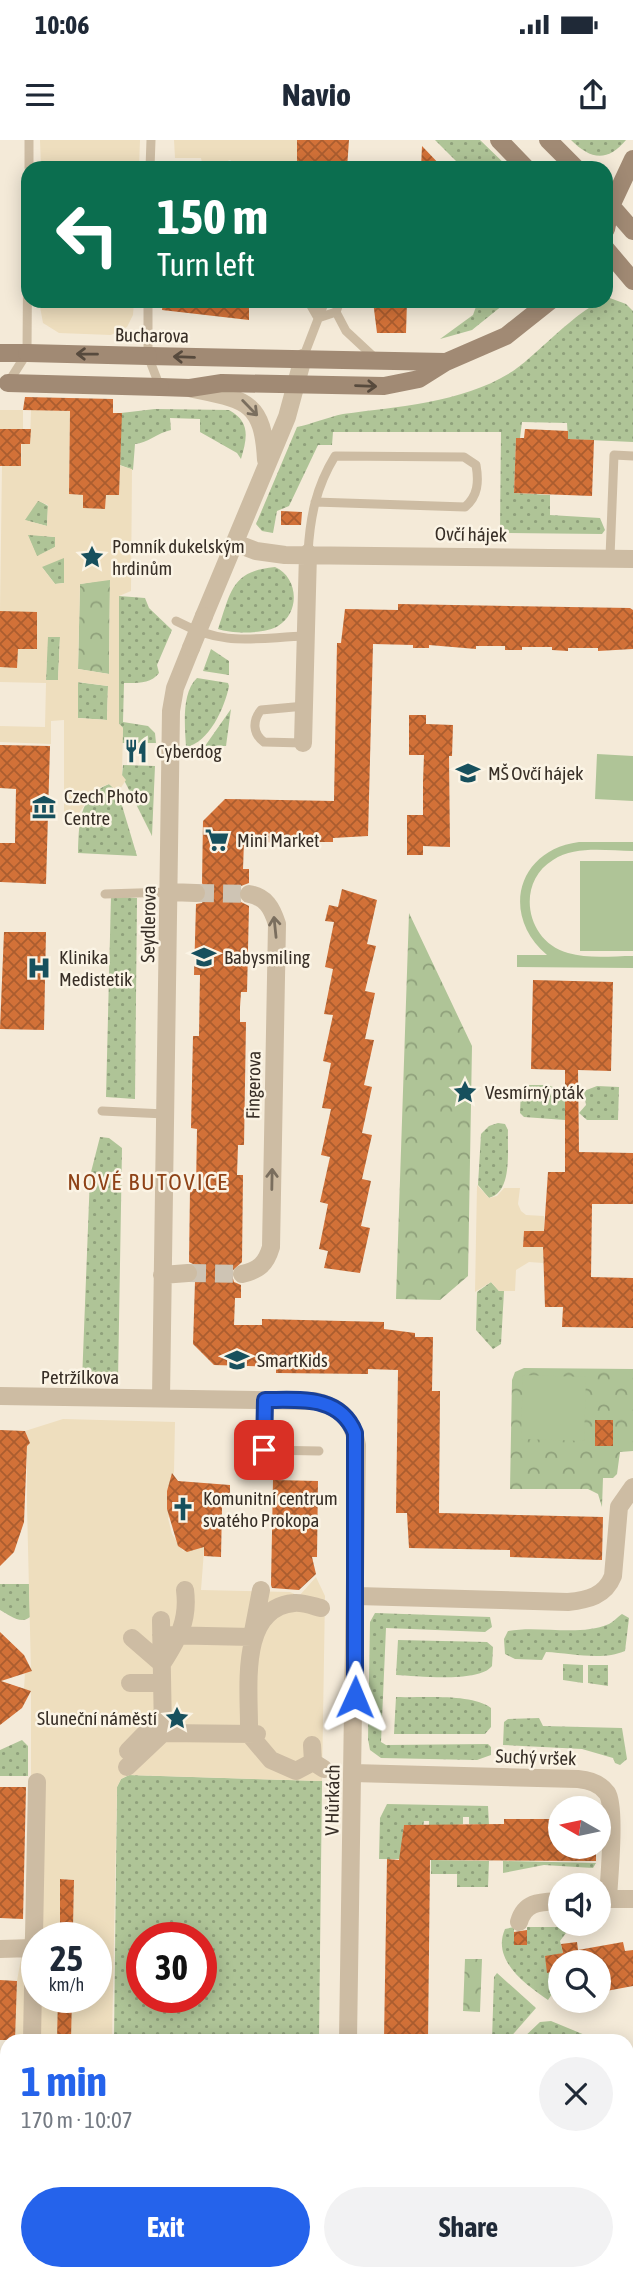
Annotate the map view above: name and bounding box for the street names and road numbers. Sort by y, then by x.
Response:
street label: Bucharova [115,323,189,347]
street label: Ovčí hájek [435,522,508,546]
street label: Seydlerova [136,885,160,963]
street label: Fingerova [241,1051,265,1119]
street label: Petržílkova [41,1366,119,1388]
street label: Suchý vršek [495,1745,577,1769]
street label: V Hůrkách [320,1764,344,1836]

